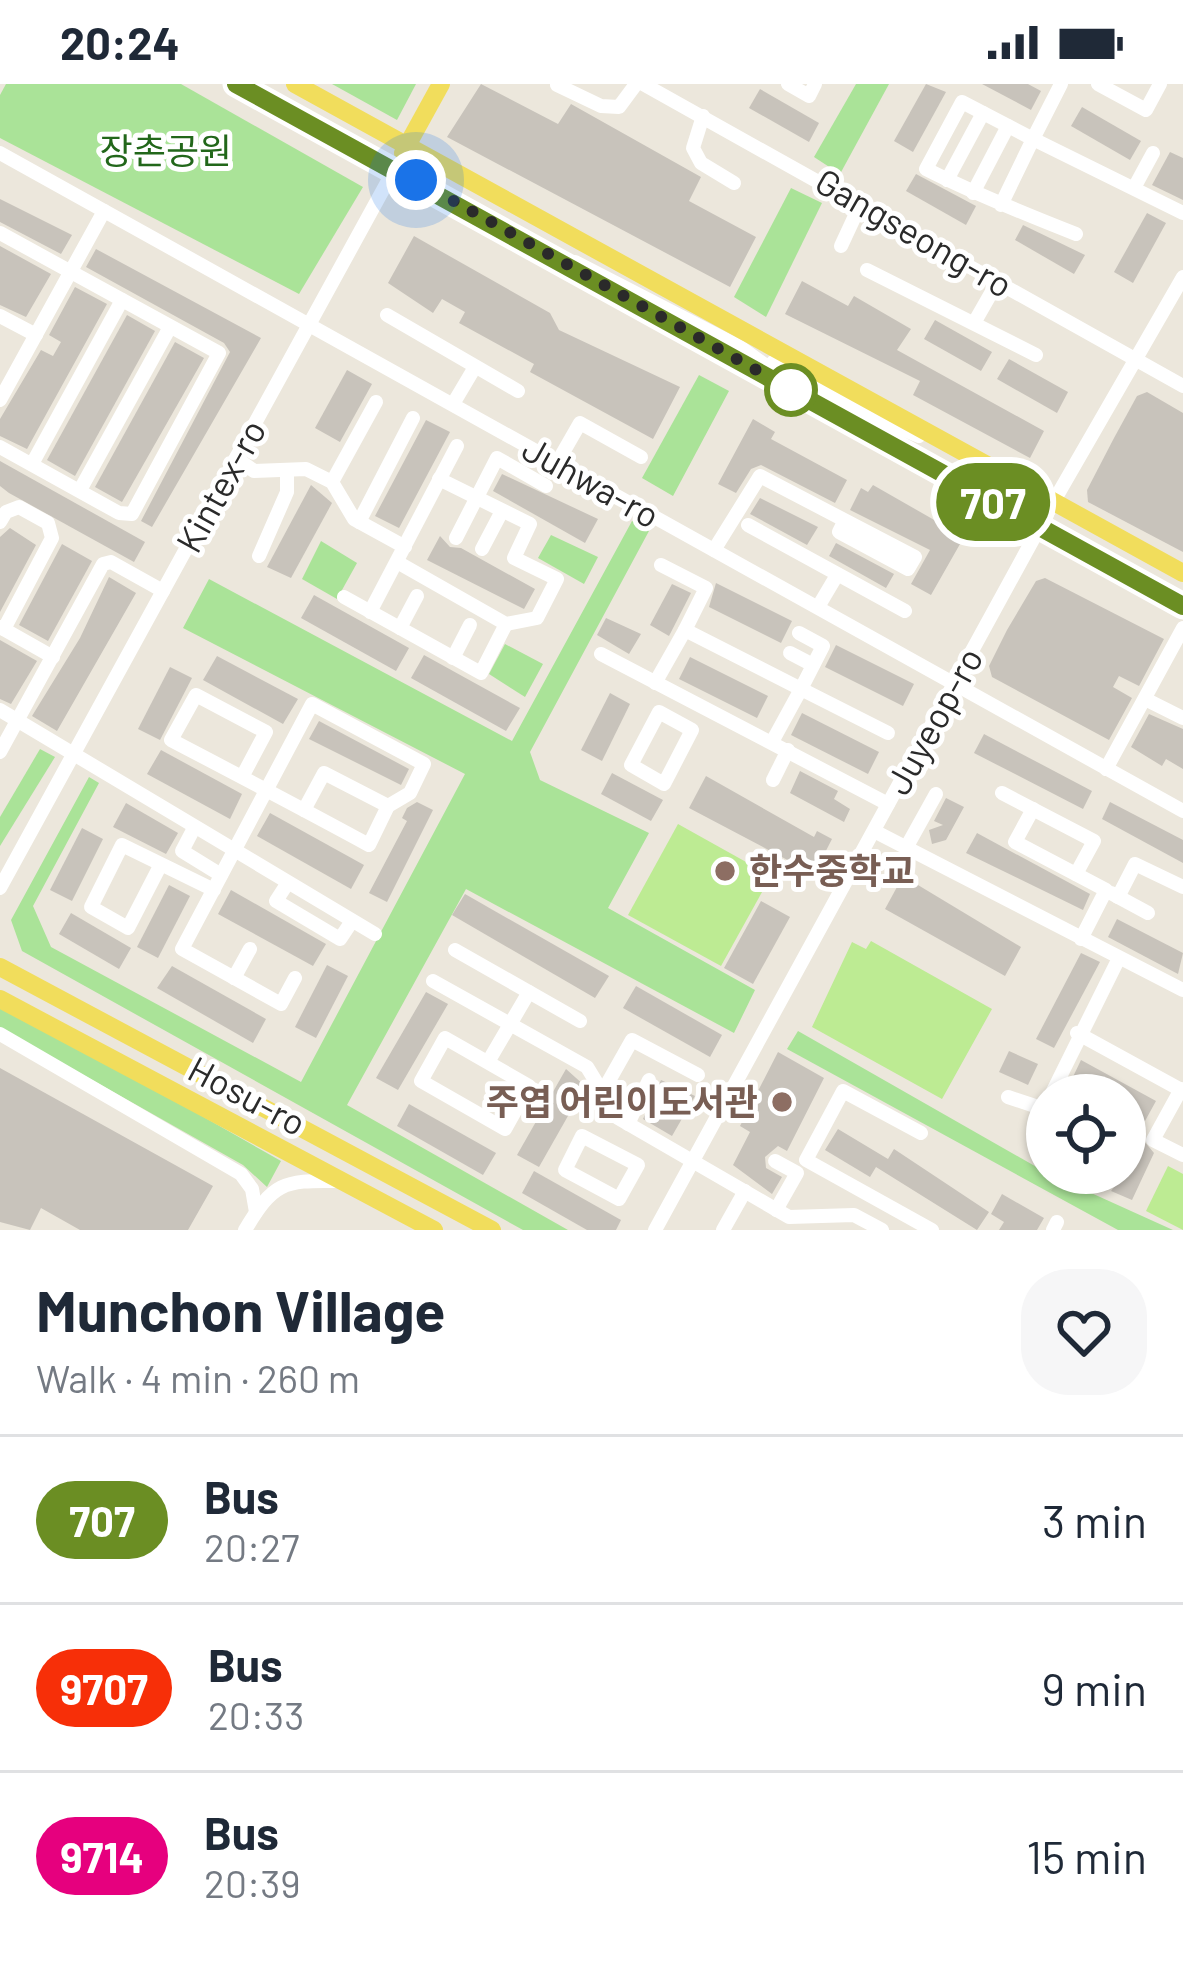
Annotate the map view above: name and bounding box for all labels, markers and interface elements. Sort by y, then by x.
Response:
text: 20:24 [60,15,180,69]
park label: 장촌공원 [100,128,232,171]
your location [386,150,446,210]
street label: Gangseong-ro [809,158,1021,305]
unlabelled marker [766,365,816,415]
street label: Kintex-ro [166,411,274,559]
street label: Juhwa-ro [516,426,668,536]
line badge: 707 [924,463,1062,541]
text: 707 [960,477,1026,527]
street label: Juyeop-ro [875,639,991,801]
place label: 한수중학교 [749,848,915,891]
marker: 한수중학교 [712,858,738,884]
street label: Hosu-ro [182,1046,314,1143]
map controls [1026,1074,1146,1194]
button: locate [1026,1074,1146,1194]
place label: 주엽 어린이도서관 [486,1079,758,1122]
marker: 주엽 어린이도서관 [769,1089,795,1115]
button: heart [1021,1269,1147,1395]
text: Munchon Village [36,1275,446,1343]
text: Walk · 4 min · 260 m [36,1354,360,1401]
text: Bus [204,1469,279,1523]
text: 3 min [1042,1493,1147,1547]
text: 707 [69,1495,135,1545]
text: 20:27 [204,1523,300,1570]
text: Bus [208,1637,283,1691]
text: 9 min [1042,1661,1147,1715]
text: 9707 [60,1663,148,1713]
text: 20:33 [208,1691,304,1738]
text: Bus [204,1805,279,1859]
text: 15 min [1026,1829,1147,1883]
text: 9714 [60,1831,144,1881]
text: 20:39 [204,1859,301,1906]

